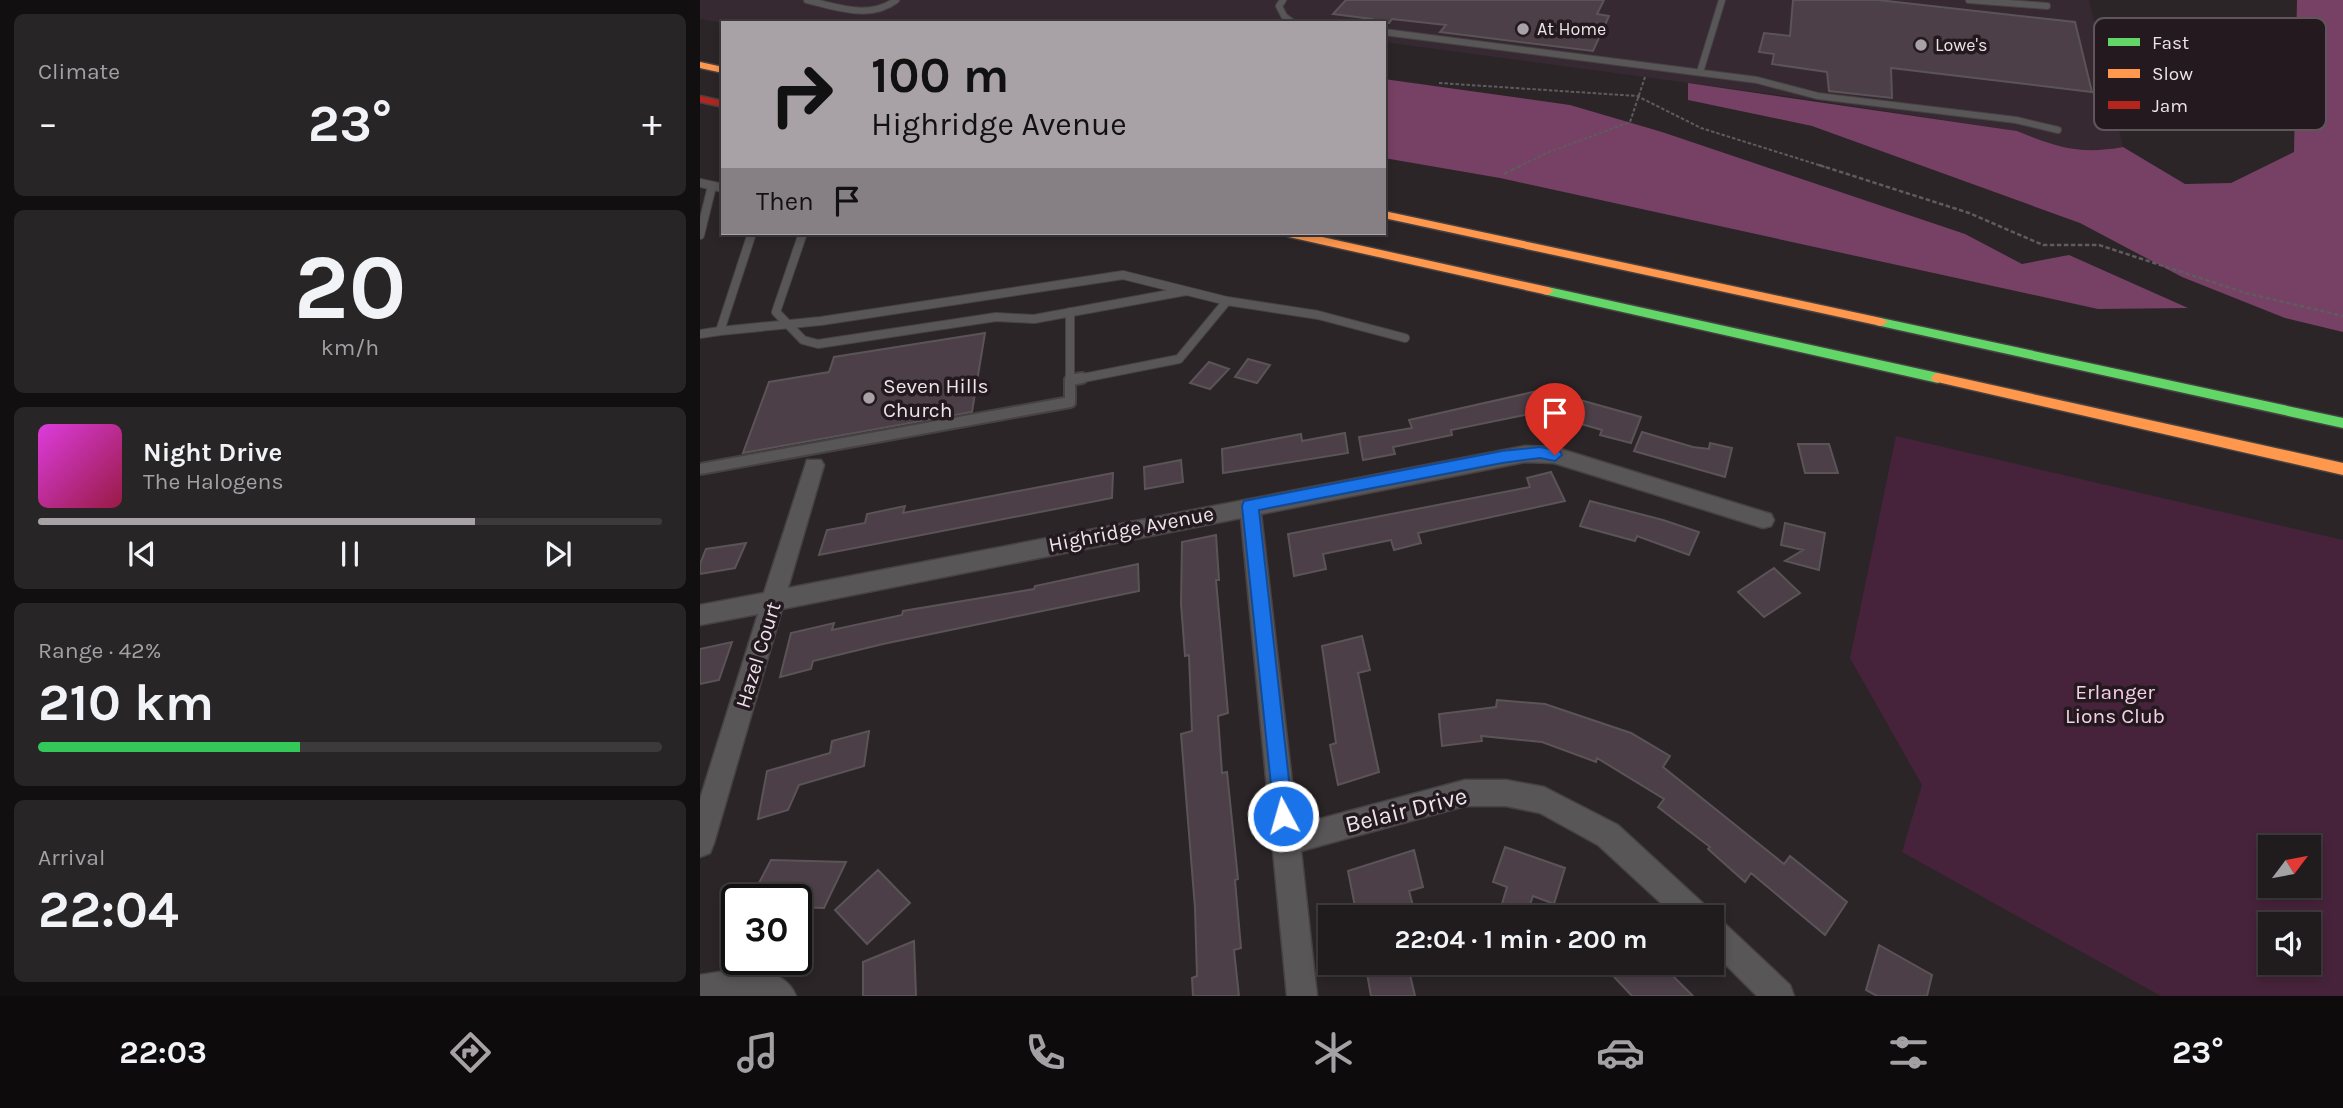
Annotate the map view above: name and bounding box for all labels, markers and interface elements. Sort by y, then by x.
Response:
place label: At Home [1537,18,1606,40]
legend [2094,18,2326,130]
marker: At Home [1515,21,1531,37]
text: Fast [2152,32,2189,54]
place label: Lowe's [1935,34,1987,56]
marker: Lowe's [1913,37,1929,53]
text: 100 m [871,47,1009,104]
icon: right [756,49,847,140]
text: Climate [38,58,120,85]
text: Slow [2152,63,2193,85]
text: 23° [308,93,392,154]
text: Jam [2152,95,2188,117]
text: − [38,101,58,146]
text: + [642,101,662,146]
text: Highridge Avenue [871,106,1127,143]
icon: arrive [828,182,866,220]
text: Then [756,186,814,217]
text: 20 [294,235,406,341]
text: km/h [321,334,379,361]
place label: Seven Hills Church [883,374,989,422]
pin [1525,383,1585,455]
marker: Seven Hills Church [861,390,877,406]
icon: arrive [1536,394,1574,432]
text: Night Drive [143,437,282,468]
text: The Halogens [143,468,283,495]
street label: Highridge Avenue [1046,501,1216,557]
icon: previous [123,535,161,573]
icon: pause [331,535,369,573]
icon: next [539,535,577,573]
street label: Hazel Court [730,599,786,711]
text: Range · 42% [38,637,161,664]
text: 210 km [38,672,214,733]
park label: Erlanger Lions Club [2065,680,2165,728]
position arrow [1246,779,1320,853]
street label: Belair Drive [1342,781,1470,839]
north arrow [2258,835,2320,898]
map controls [2258,835,2321,975]
text: Arrival [38,844,105,871]
text: 22:04 [38,879,179,940]
speed limit sign: 30 [721,884,812,975]
button: sound [2258,912,2321,975]
text: 22:04 · 1 min · 200 m [1395,924,1648,955]
icon: directions [446,1028,495,1077]
icon: music [733,1028,782,1077]
icon: phone [1021,1028,1070,1077]
icon: climate [1309,1028,1358,1077]
icon: car [1596,1028,1645,1077]
icon: filters [1884,1028,1933,1077]
text: 22:03 [119,1034,207,1071]
text: 23° [2172,1034,2224,1071]

